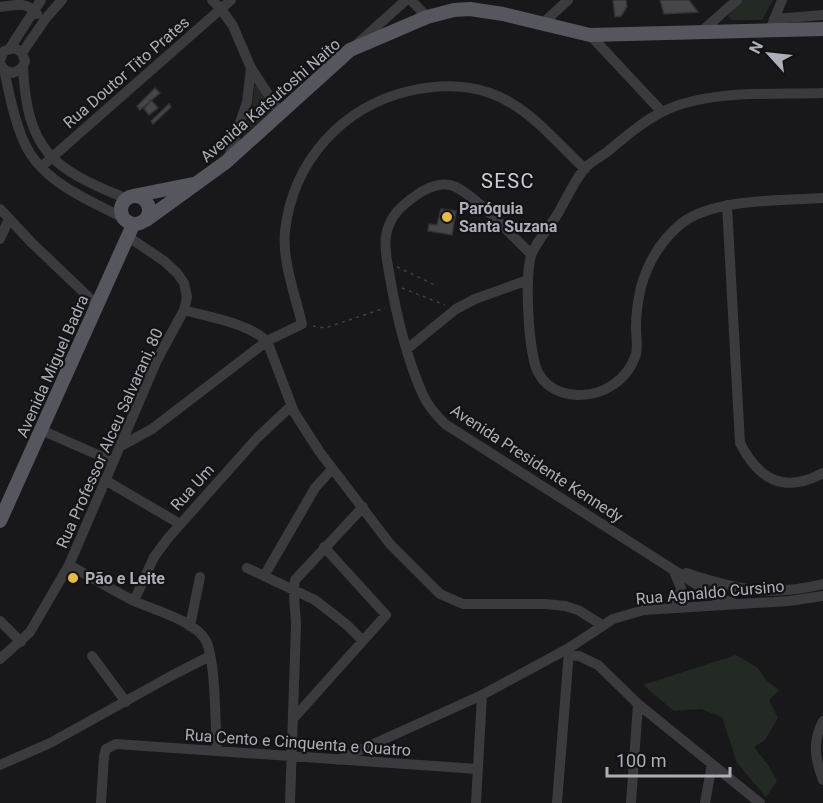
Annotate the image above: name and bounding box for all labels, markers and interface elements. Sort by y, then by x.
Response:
street label: Rua Doutor Tito Prates [60,13,193,132]
north arrow [739,24,799,84]
street label: Avenida Katsutoshi Naito [197,34,344,166]
text: N [745,38,767,57]
district label: SESC [481,169,535,193]
place label: Paróquia Santa Suzana [459,199,558,236]
marker: Paróquia Santa Suzana [440,210,454,224]
street label: Avenida Miguel Badra [12,292,92,440]
street label: Rua Professor Alceu Salvarani, 80 [52,325,167,551]
street label: Avenida Presidente Kennedy [447,401,627,527]
street label: Rua Um [167,460,218,514]
place label: Pão e Leite [85,569,165,588]
marker: Pão e Leite [66,571,80,585]
street label: Rua Agnaldo Cursino [635,577,785,608]
street label: Rua Cento e Cinquenta e Quatro [184,725,412,760]
scale bar [607,740,730,778]
text: 100 m [616,750,667,771]

